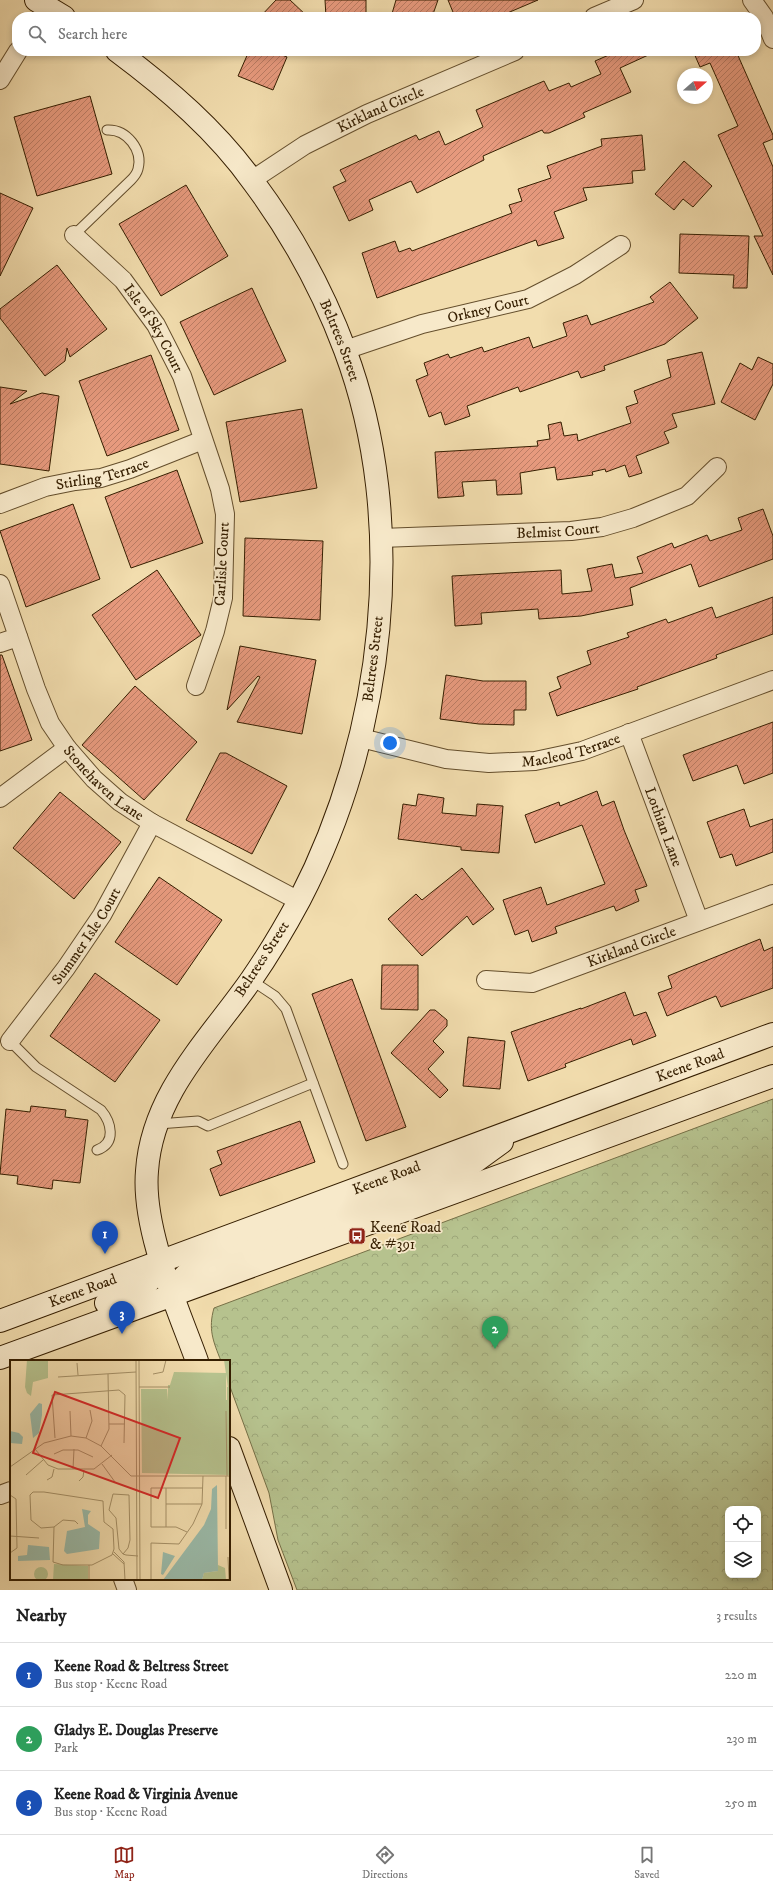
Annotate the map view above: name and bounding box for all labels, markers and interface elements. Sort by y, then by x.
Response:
search box [12,12,761,56]
icon: search [26,23,48,45]
text: Search here [58,25,127,44]
north arrow [677,68,713,104]
street label: Kirkland Circle [334,81,427,137]
street label: Isle of Sky Court [119,280,188,376]
street label: Orkney Court [445,290,531,327]
street label: Beltrees Street [315,296,365,384]
street label: Stirling Terrace [54,453,151,494]
street label: Belmist Court [516,518,601,543]
street label: Carlisle Court [210,521,234,606]
street label: Beltrees Street [358,615,388,703]
street label: Macleod Terrace [521,728,623,771]
your location [380,733,400,753]
street label: Stonehaven Lane [59,741,148,825]
street label: Lothian Lane [640,784,687,869]
street label: Summer Isle Court [47,884,125,988]
street label: Beltrees Street [230,917,294,1001]
street label: Kirkland Circle [584,921,678,971]
street label: Keene Road [653,1043,727,1086]
street label: Keene Road [350,1156,423,1199]
place label: Keene Road & #391 [370,1218,442,1254]
pin: 1 [92,1221,118,1254]
bus stop icon: Keene Road & #391 [347,1226,367,1246]
street label: Keene Road [46,1269,120,1312]
pin: 3 [109,1301,135,1334]
pin: 2 [482,1316,508,1349]
inset map [10,1360,230,1580]
map controls [725,1506,761,1578]
button: locate [725,1506,761,1542]
button: layers [725,1542,761,1578]
text: Nearby [16,1605,66,1627]
text: 3 results [716,1608,757,1624]
text: Keene Road & Beltress Street [54,1657,229,1676]
text: 1 [27,1667,31,1683]
text: 220 m [725,1667,757,1683]
text: Bus stop · Keene Road [54,1676,167,1692]
text: Gladys E. Douglas Preserve [54,1721,218,1740]
text: 2 [26,1731,32,1747]
text: 230 m [726,1731,757,1747]
text: Park [54,1740,78,1756]
text: Keene Road & Virginia Avenue [54,1785,238,1804]
text: 3 [27,1795,31,1811]
text: 250 m [725,1795,757,1811]
text: Bus stop · Keene Road [54,1804,167,1820]
tab: Map [113,1844,135,1882]
tab: Directions [362,1844,408,1882]
tab: Saved [634,1844,660,1882]

